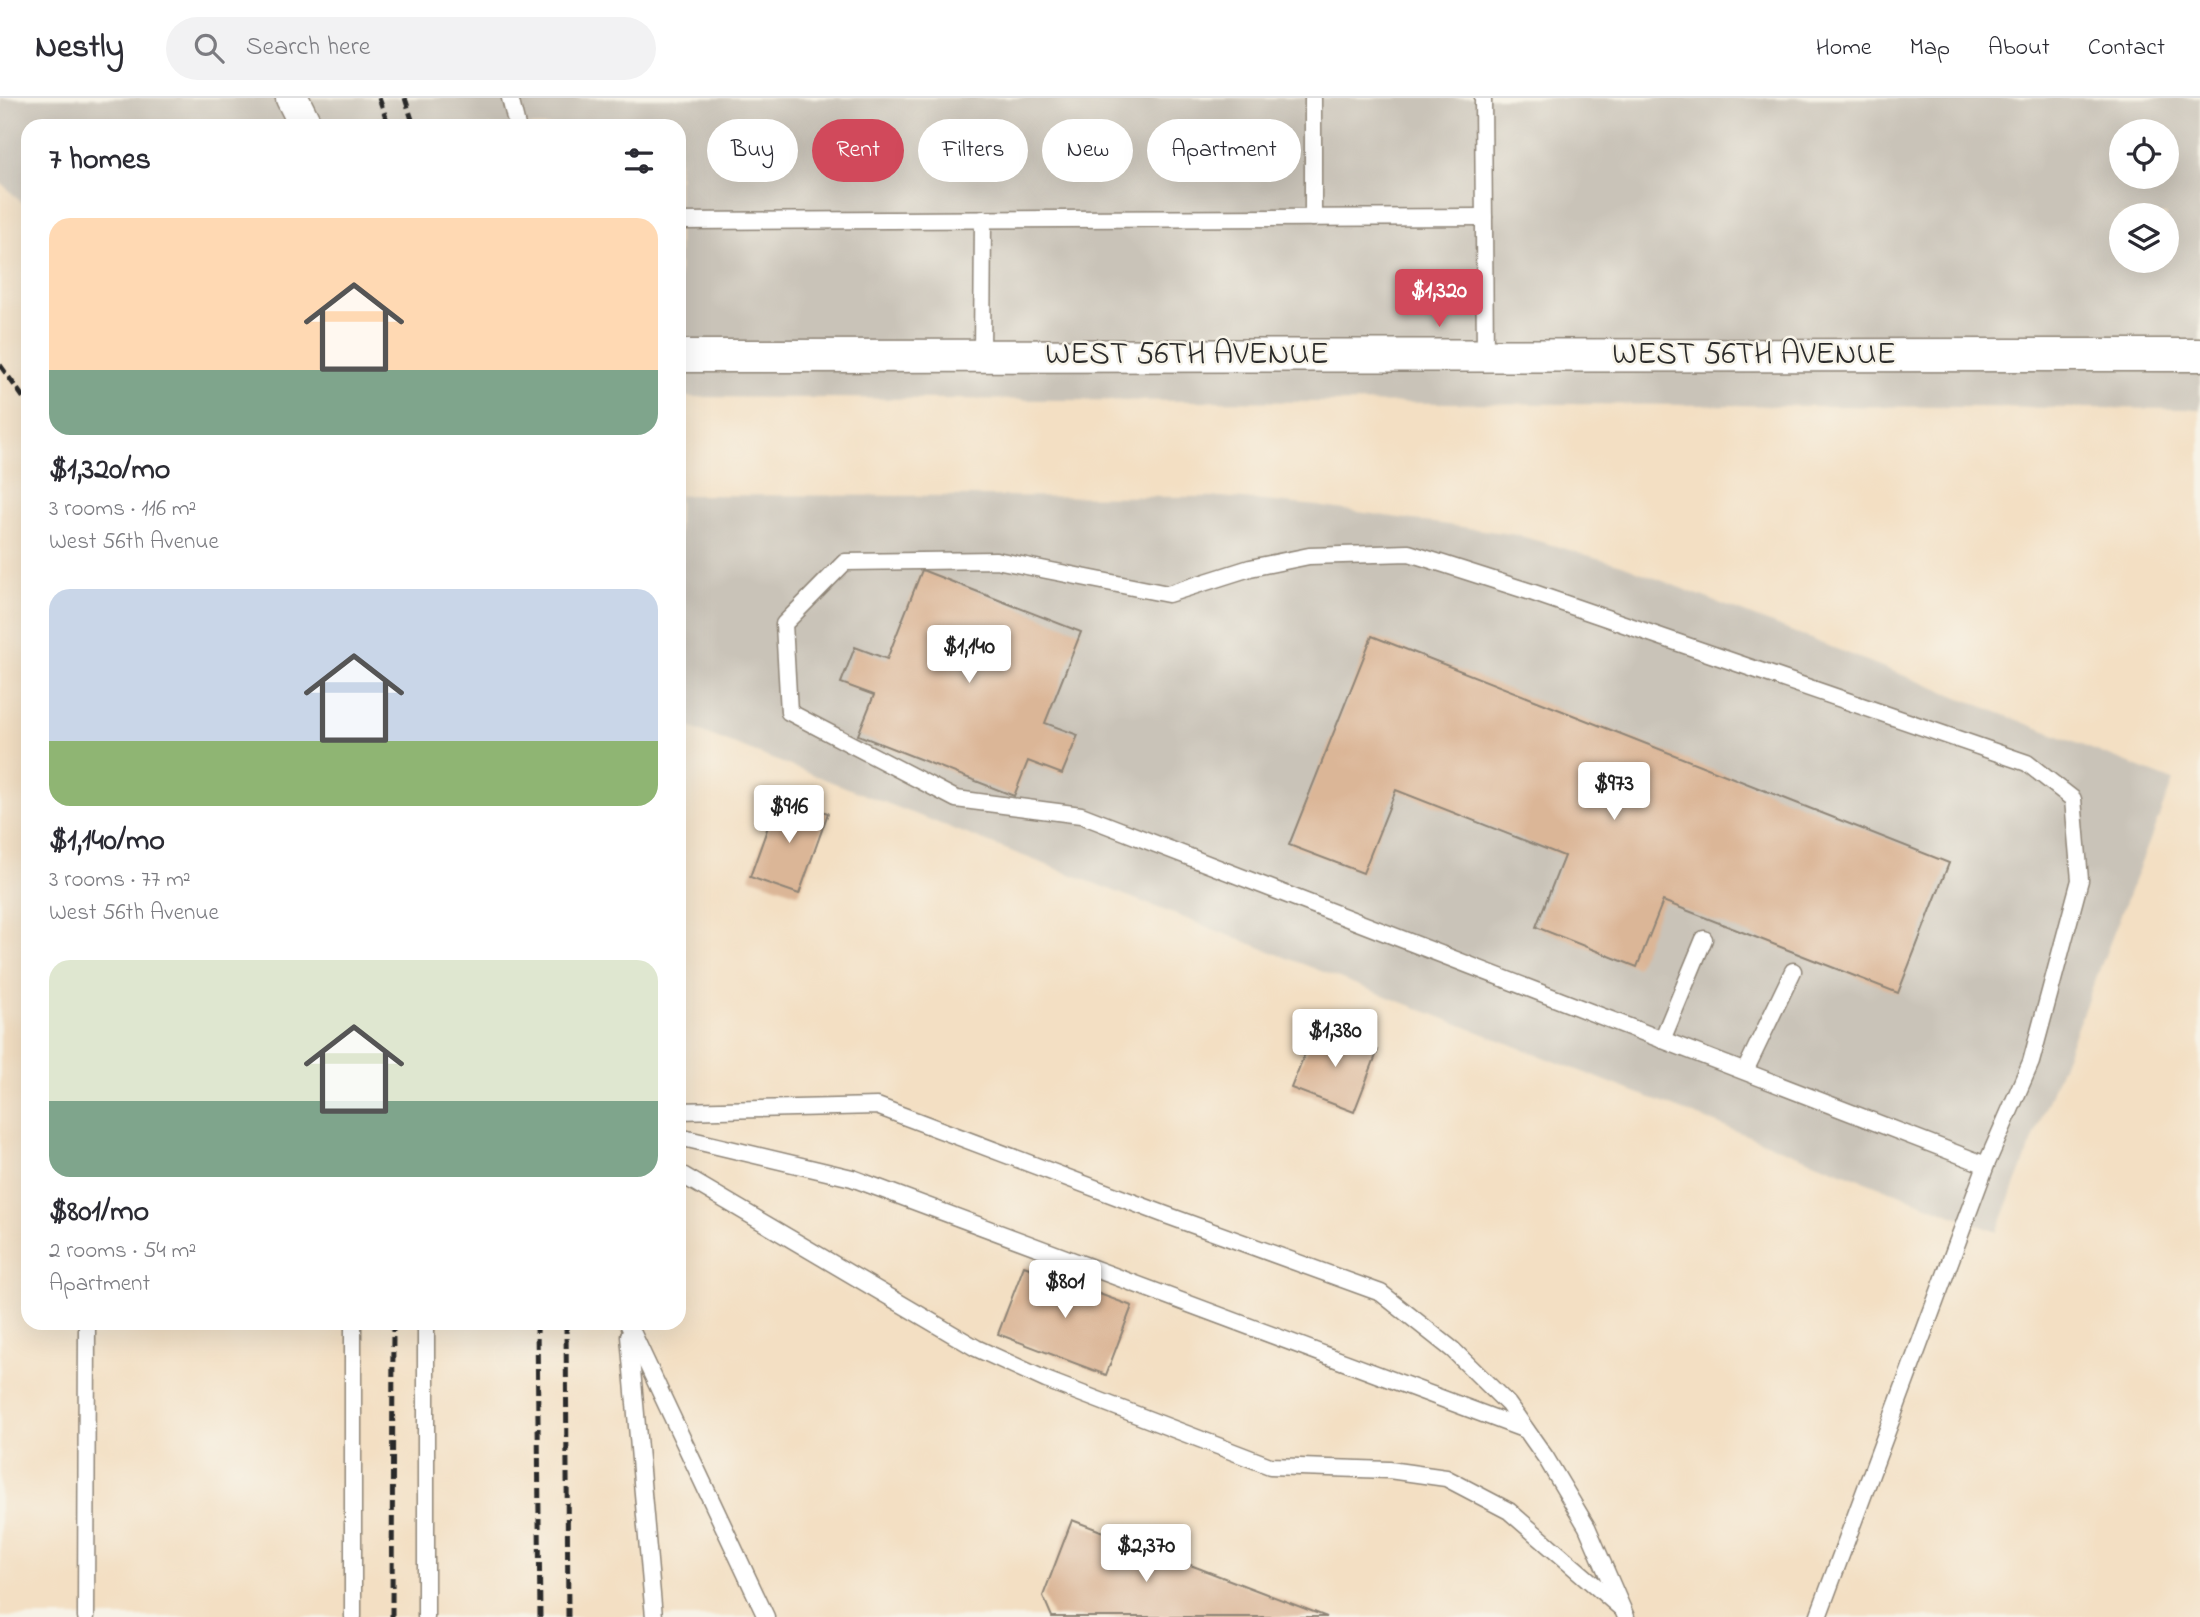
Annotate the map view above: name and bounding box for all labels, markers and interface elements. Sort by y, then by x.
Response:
search box [166,17,656,80]
text: Nestly [35,24,124,72]
icon: search [190,29,228,67]
text: Search here [246,29,370,67]
text: Home [1816,31,1872,66]
text: Map [1910,31,1950,66]
text: About [1988,31,2050,66]
text: Contact [2088,31,2165,66]
chip: Buy [707,119,798,182]
chip: Rent [812,119,904,182]
chip: Filters [918,119,1028,182]
chip: New [1042,119,1133,182]
chip: Apartment [1147,119,1301,182]
map controls [2109,119,2179,273]
button: locate [2109,119,2179,189]
text: 7 homes [49,139,151,183]
icon: filters [620,142,658,180]
button: layers [2109,203,2179,273]
icon: home [291,264,417,390]
pin: $1,320 [1382,270,1496,329]
text: $1,320 [1411,275,1467,308]
street label: WEST 56TH AVENUE [1045,332,1329,379]
street label: WEST 56TH AVENUE [1612,332,1896,379]
text: $1,320/mo [49,449,170,493]
text: 3 rooms · 116 m² [49,493,196,526]
text: West 56th Avenue [49,526,219,559]
pin: $1,140 [912,626,1026,685]
text: $1,140 [943,631,995,664]
icon: home [291,635,417,761]
pin: $973 [1573,762,1655,822]
text: $973 [1594,768,1634,801]
pin: $916 [748,786,830,845]
text: $916 [770,791,808,824]
text: $1,140/mo [49,820,165,864]
text: 3 rooms · 77 m² [49,864,191,897]
text: West 56th Avenue [49,897,219,930]
icon: home [291,1006,417,1132]
pin: $1,380 [1278,1010,1392,1069]
text: $1,380 [1308,1015,1362,1048]
text: $801/mo [49,1191,149,1235]
text: 2 rooms · 54 m² [49,1235,196,1268]
pin: $801 [1024,1260,1106,1320]
text: $801 [1045,1266,1085,1299]
text: Apartment [49,1268,150,1301]
pin: $2,370 [1089,1524,1203,1584]
text: $2,370 [1117,1530,1175,1563]

